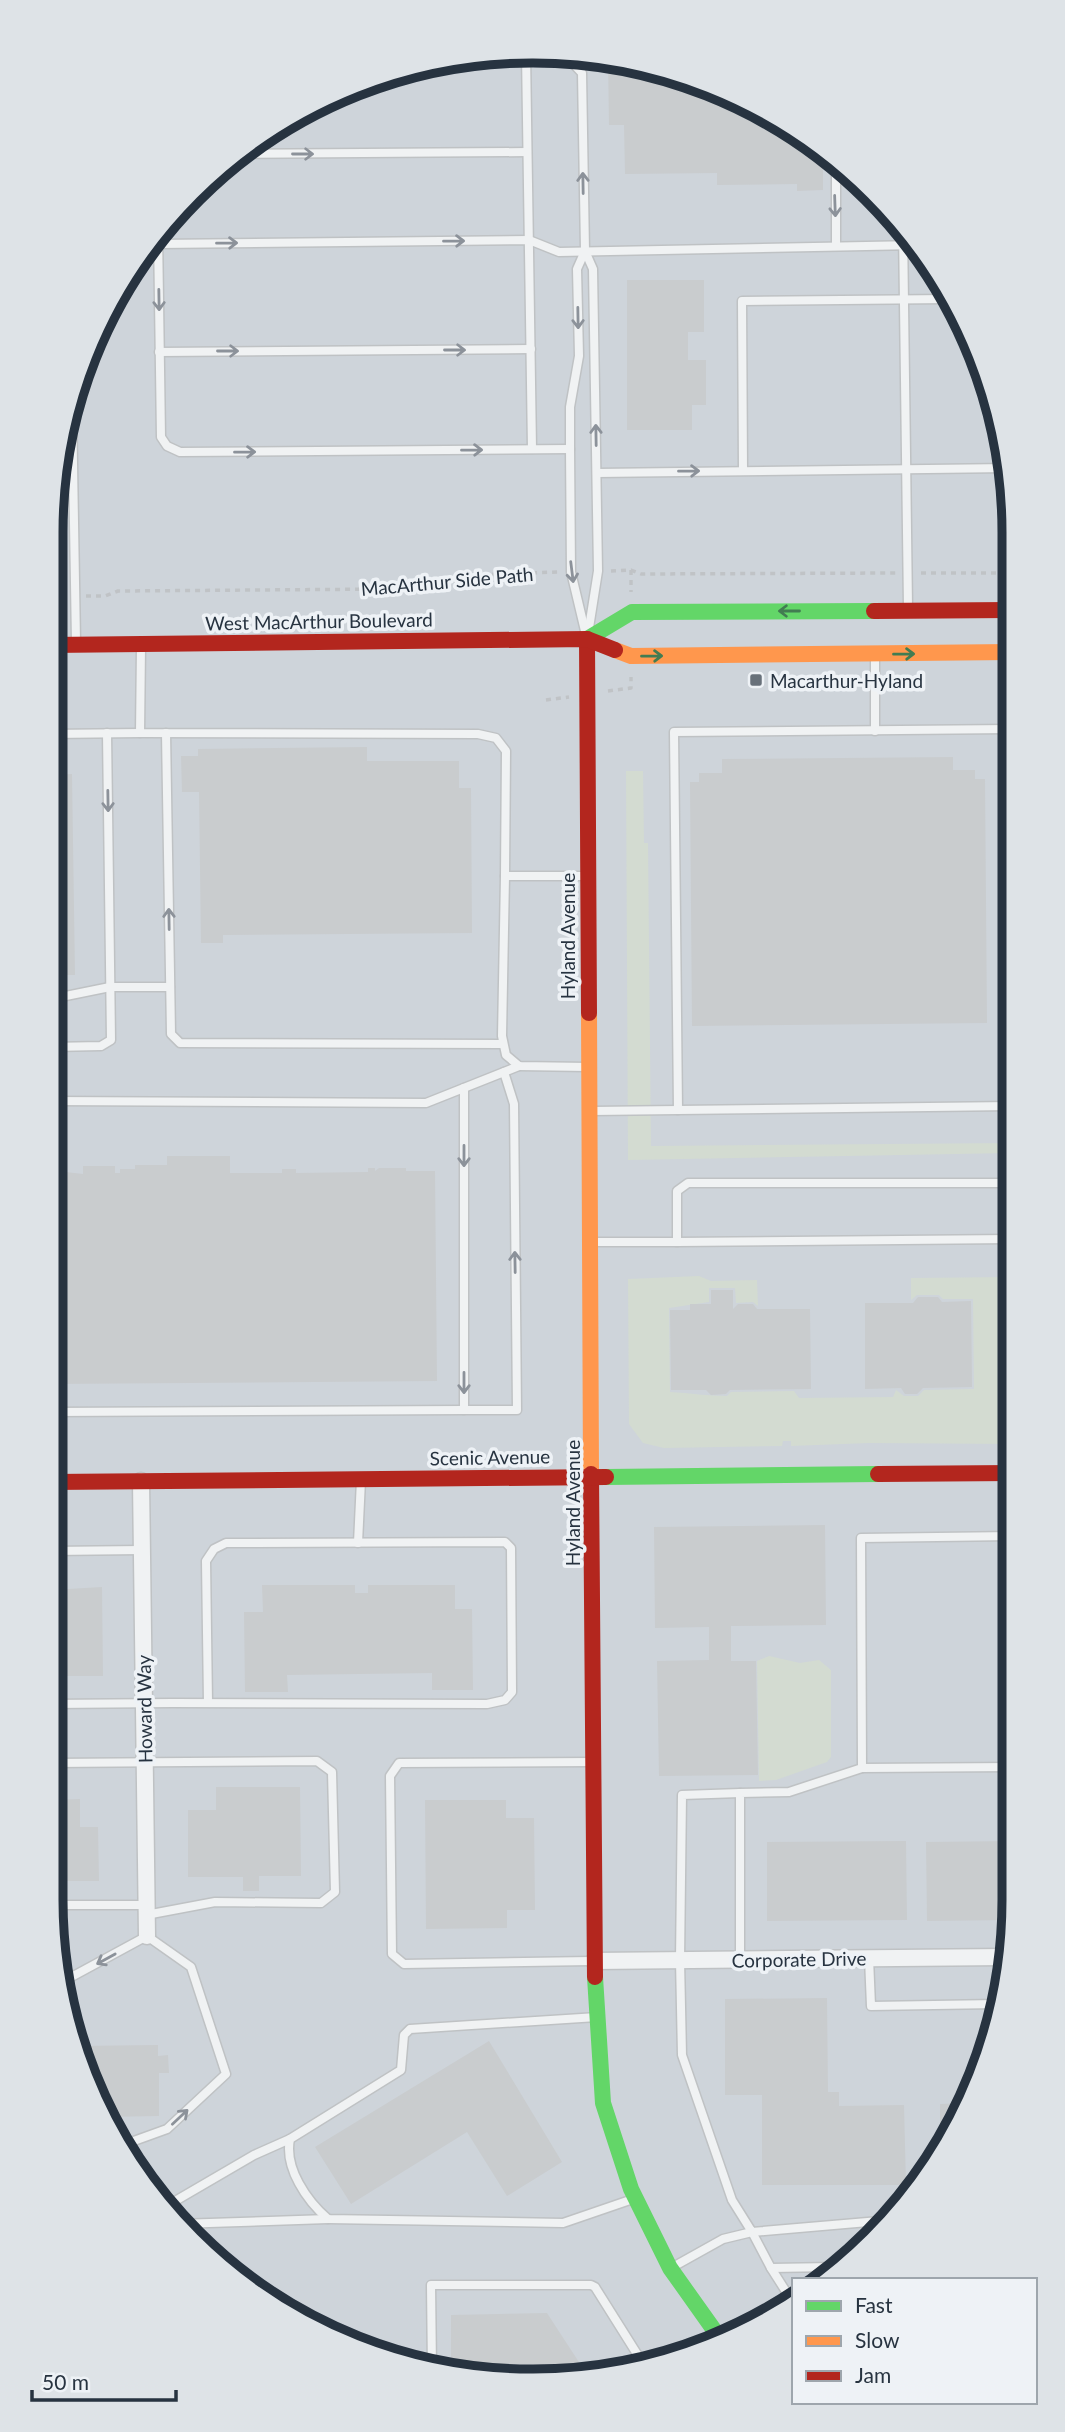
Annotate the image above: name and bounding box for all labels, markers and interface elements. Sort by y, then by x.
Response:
one-way arrow [292,147,315,161]
one-way arrow [577,172,590,195]
one-way arrow [828,194,841,217]
one-way arrow [442,234,465,248]
one-way arrow [215,236,238,250]
one-way arrow [152,288,166,311]
one-way arrow [571,306,585,329]
one-way arrow [443,343,466,357]
one-way arrow [216,344,239,358]
one-way arrow [589,424,603,447]
one-way arrow [461,443,484,456]
one-way arrow [233,445,256,458]
one-way arrow [678,465,701,478]
one-way arrow [566,560,579,583]
street label: MacArthur Side Path [360,562,534,600]
one-way arrow [778,604,801,618]
street label: West MacArthur Boulevard [205,608,433,634]
one-way arrow [892,647,915,660]
one-way arrow [640,649,663,663]
place label: Macarthur-Hyland [770,669,923,692]
marker: Macarthur-Hyland [748,672,764,688]
one-way arrow [101,790,115,813]
street label: Hyland Avenue [556,873,579,999]
one-way arrow [162,908,176,931]
one-way arrow [457,1144,471,1167]
one-way arrow [508,1251,522,1274]
one-way arrow [457,1372,471,1395]
street label: Hyland Avenue [561,1440,584,1566]
street label: Scenic Avenue [430,1444,550,1470]
street label: Howard Way [132,1654,156,1763]
street label: Corporate Drive [731,1946,867,1972]
one-way arrow [96,1952,116,1966]
one-way arrow [171,2108,188,2125]
legend [792,2278,1037,2404]
text: Fast [855,2292,893,2317]
text: Slow [855,2327,900,2352]
scale bar [32,2358,175,2402]
text: Jam [855,2362,891,2387]
text: 50 m [42,2369,89,2394]

